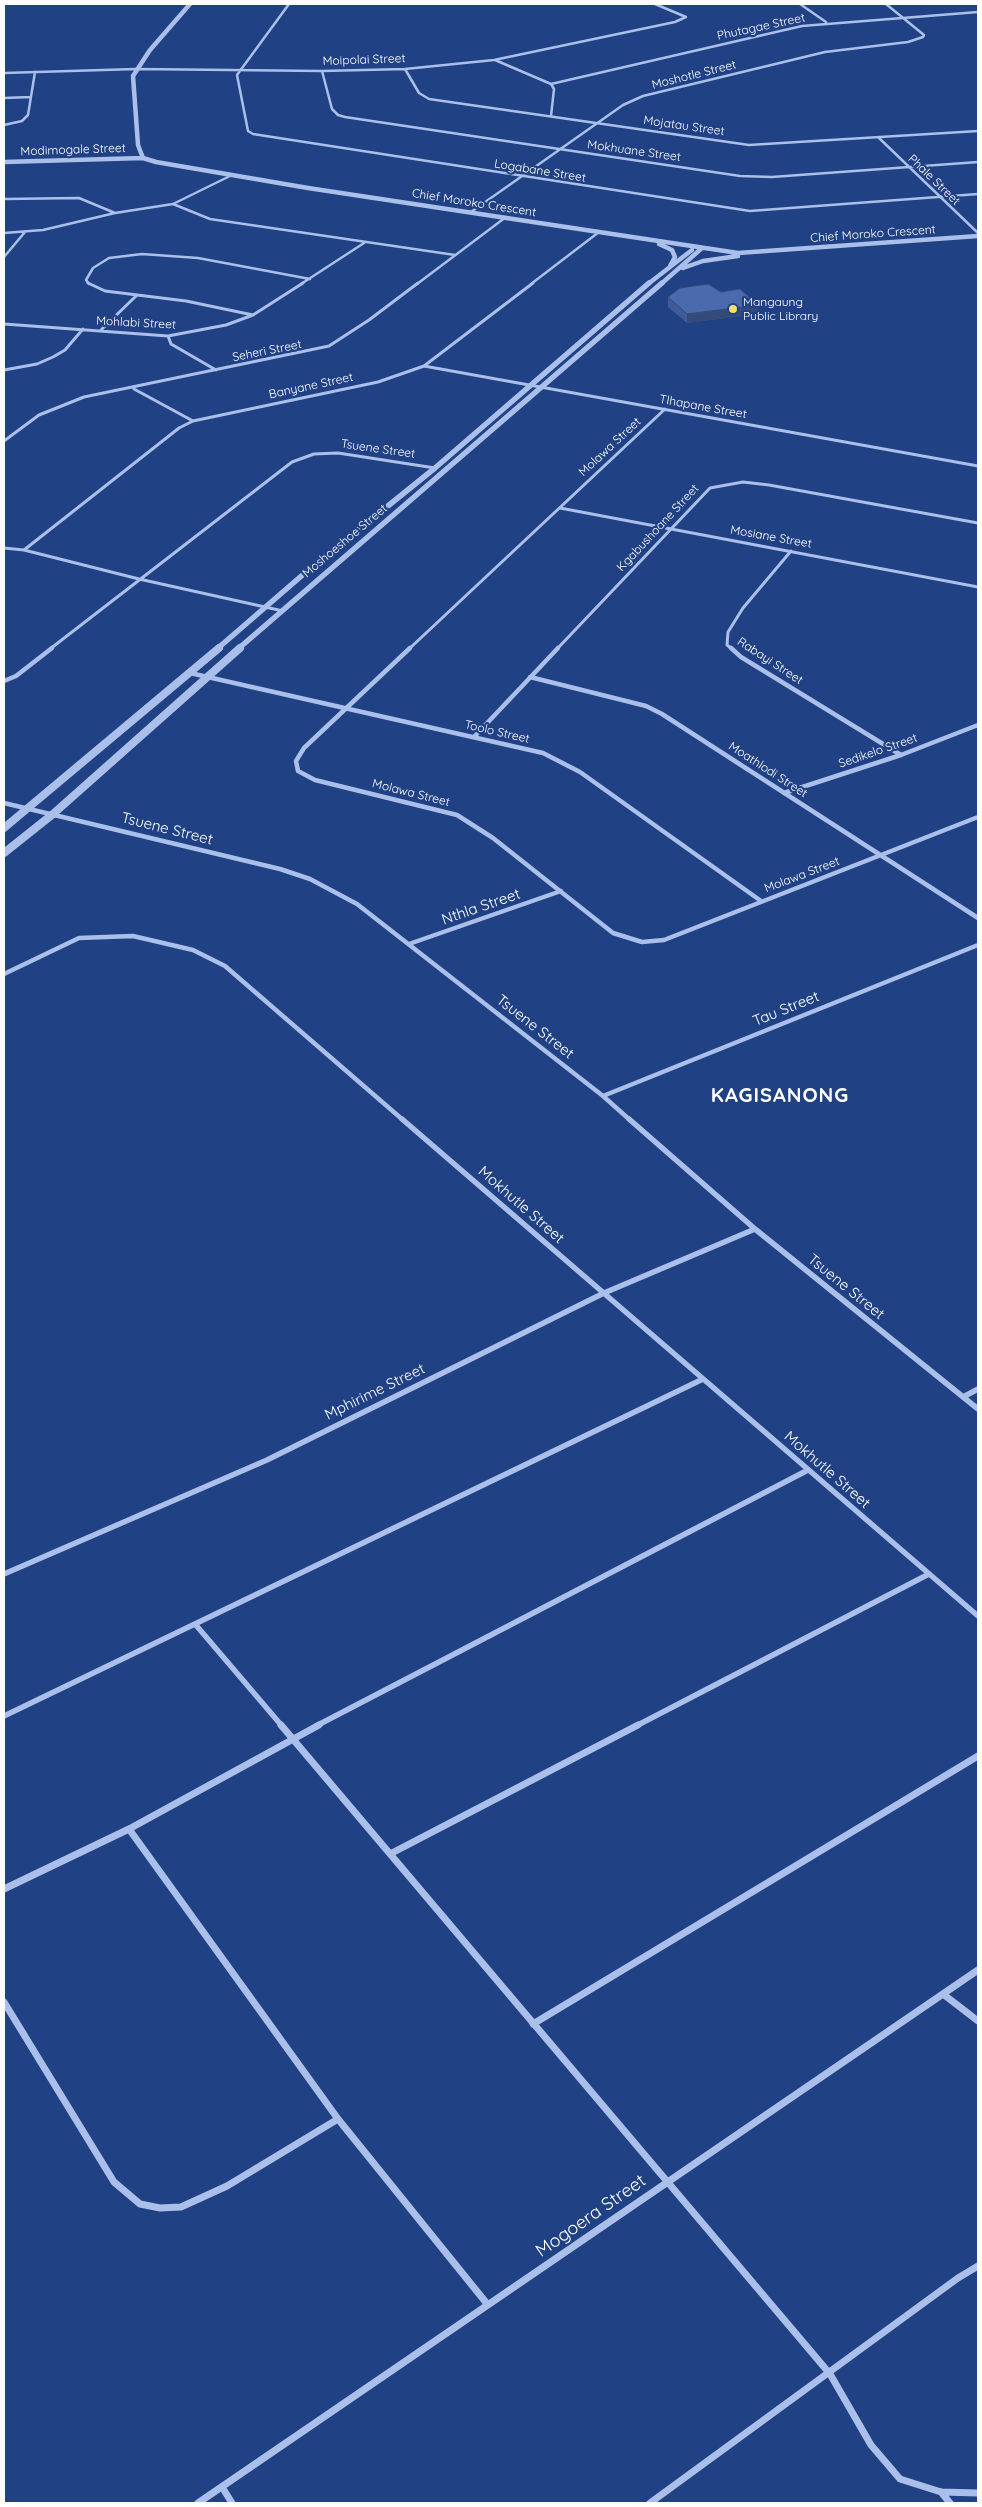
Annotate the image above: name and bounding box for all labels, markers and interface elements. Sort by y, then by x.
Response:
street label: Phutagae Street [716,11,806,43]
street label: Moipolai Street [322,51,406,69]
street label: Moshotle Street [650,58,738,92]
street label: Mojatau Street [642,113,726,139]
street label: Mokhuane Street [586,137,682,165]
street label: Modimogale Street [20,141,126,159]
street label: Phale Street [905,152,963,208]
street label: Logabane Street [493,157,587,185]
street label: Chief Moroko Crescent [411,186,537,220]
street label: Chief Moroko Crescent [810,222,936,246]
place label: Mangaung Public Library [743,295,818,323]
marker: Mangaung Public Library [727,303,739,315]
street label: Mohlabi Street [96,314,176,332]
street label: Seheri Street [231,337,303,365]
street label: Banyane Street [268,370,354,402]
street label: Tlhapane Street [658,392,748,422]
street label: Molawa Street [576,415,644,479]
street label: Tsuene Street [340,437,416,461]
street label: Kgabushoane Street [614,482,702,574]
street label: Moshoeshoe Street [300,501,390,581]
street label: Mosiane Street [729,523,813,551]
street label: Rabayi Street [734,634,806,688]
street label: Toolo Street [463,718,531,746]
street label: Sedikelo Street [837,731,919,771]
street label: Moathlodi Street [726,739,810,801]
street label: Molawa Street [371,776,451,810]
street label: Tsuene Street [119,809,215,849]
street label: Molawa Street [762,854,842,896]
street label: Nthla Street [439,885,523,929]
street label: Tau Street [750,988,822,1030]
street label: Tsuene Street [493,991,577,1063]
district label: KAGISANONG [710,1084,850,1108]
street label: Mokhutle Street [474,1163,568,1247]
street label: Tsuene Street [804,1251,888,1323]
street label: Mphirime Street [322,1360,428,1424]
street label: Mokhutle Street [780,1428,874,1512]
street label: Mogoera Street [532,2170,650,2262]

